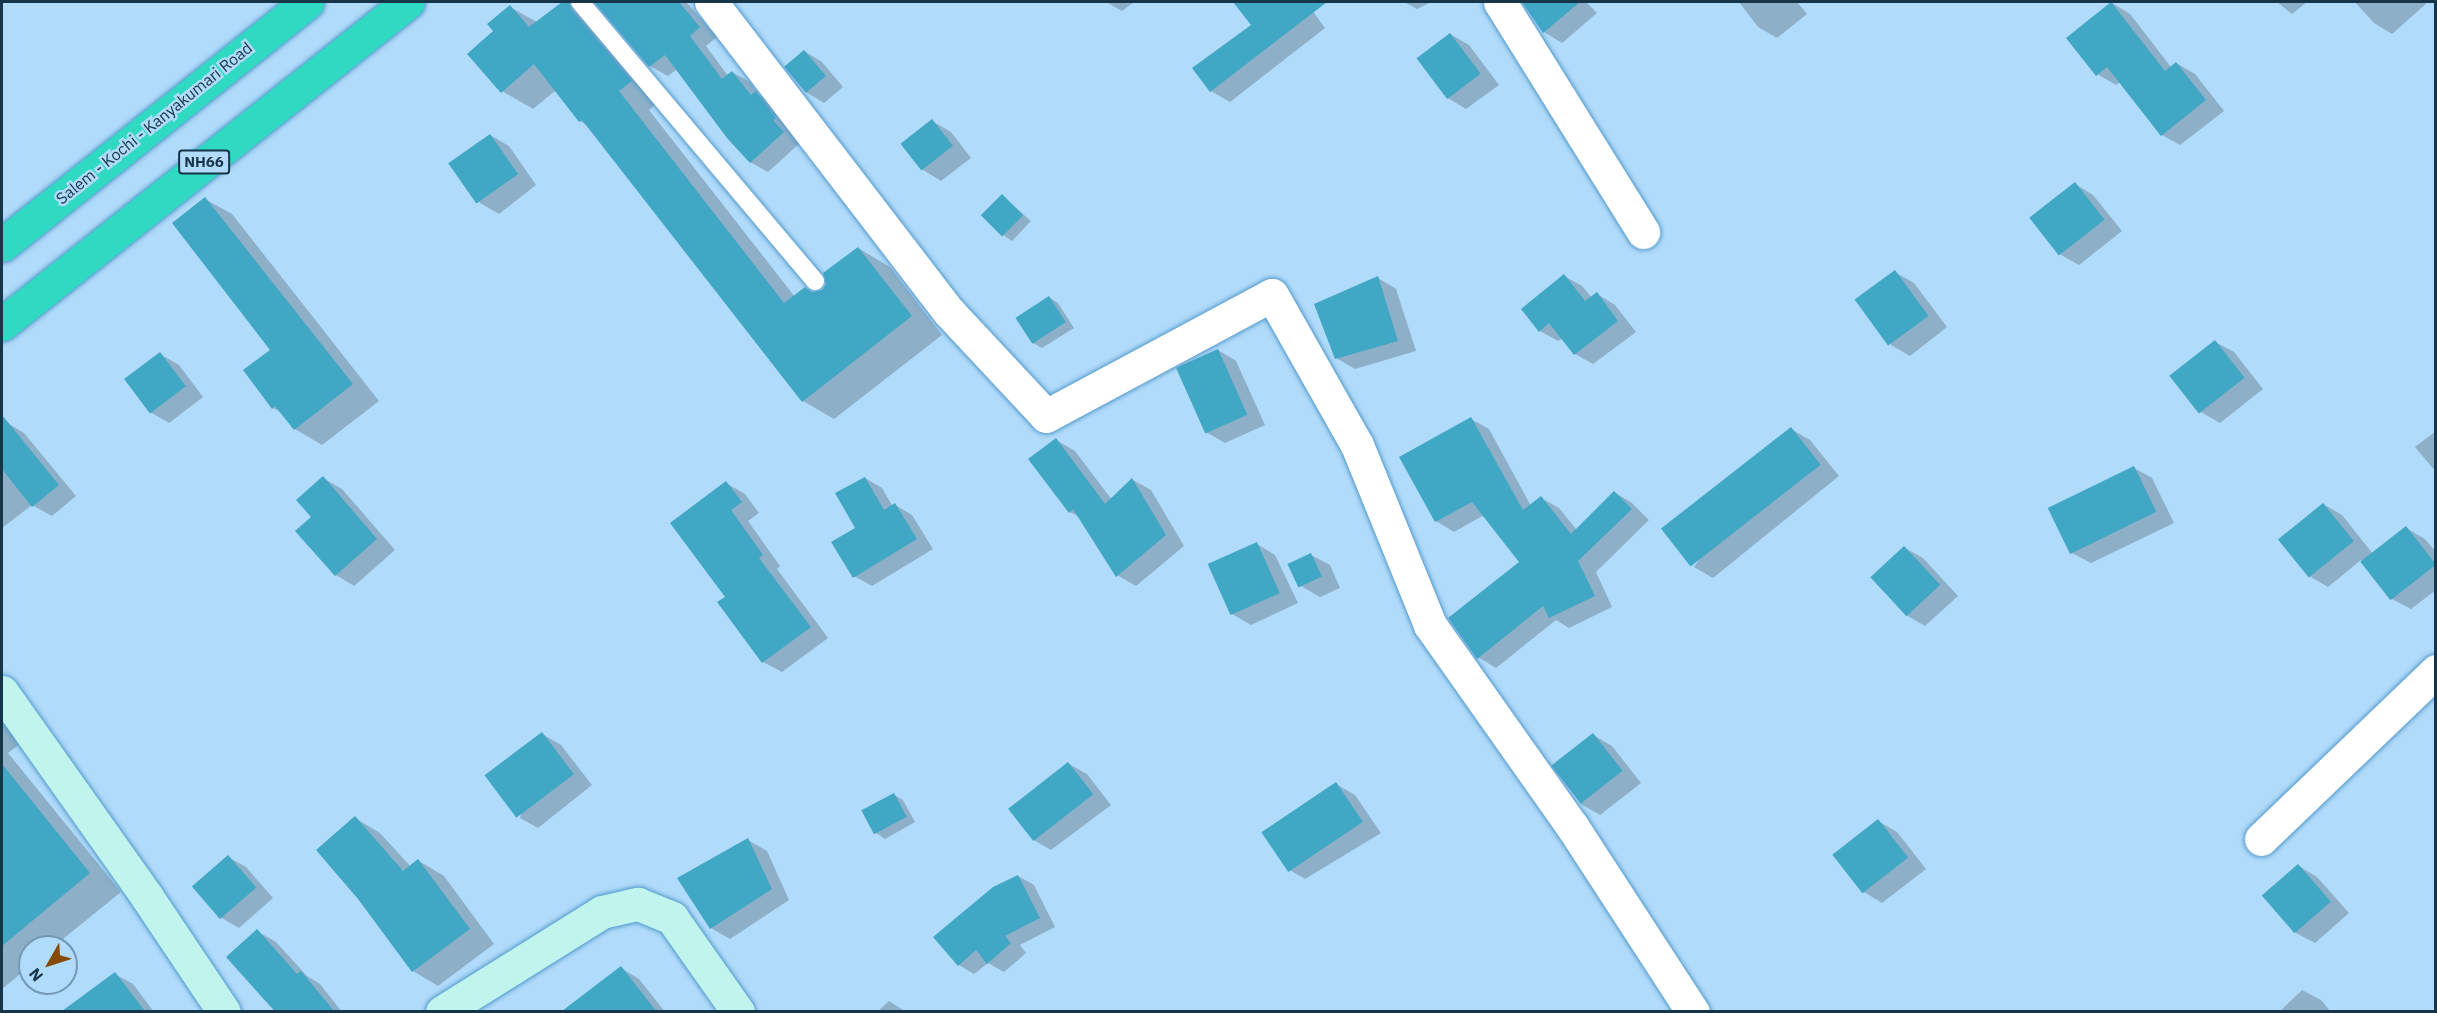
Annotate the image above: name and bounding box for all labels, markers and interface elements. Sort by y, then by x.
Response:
street label: Salem - Kochi - Kanyakumari Road [52,38,256,208]
road number: NH66 [177,150,231,174]
north arrow [18,935,78,995]
text: N [24,964,47,986]

